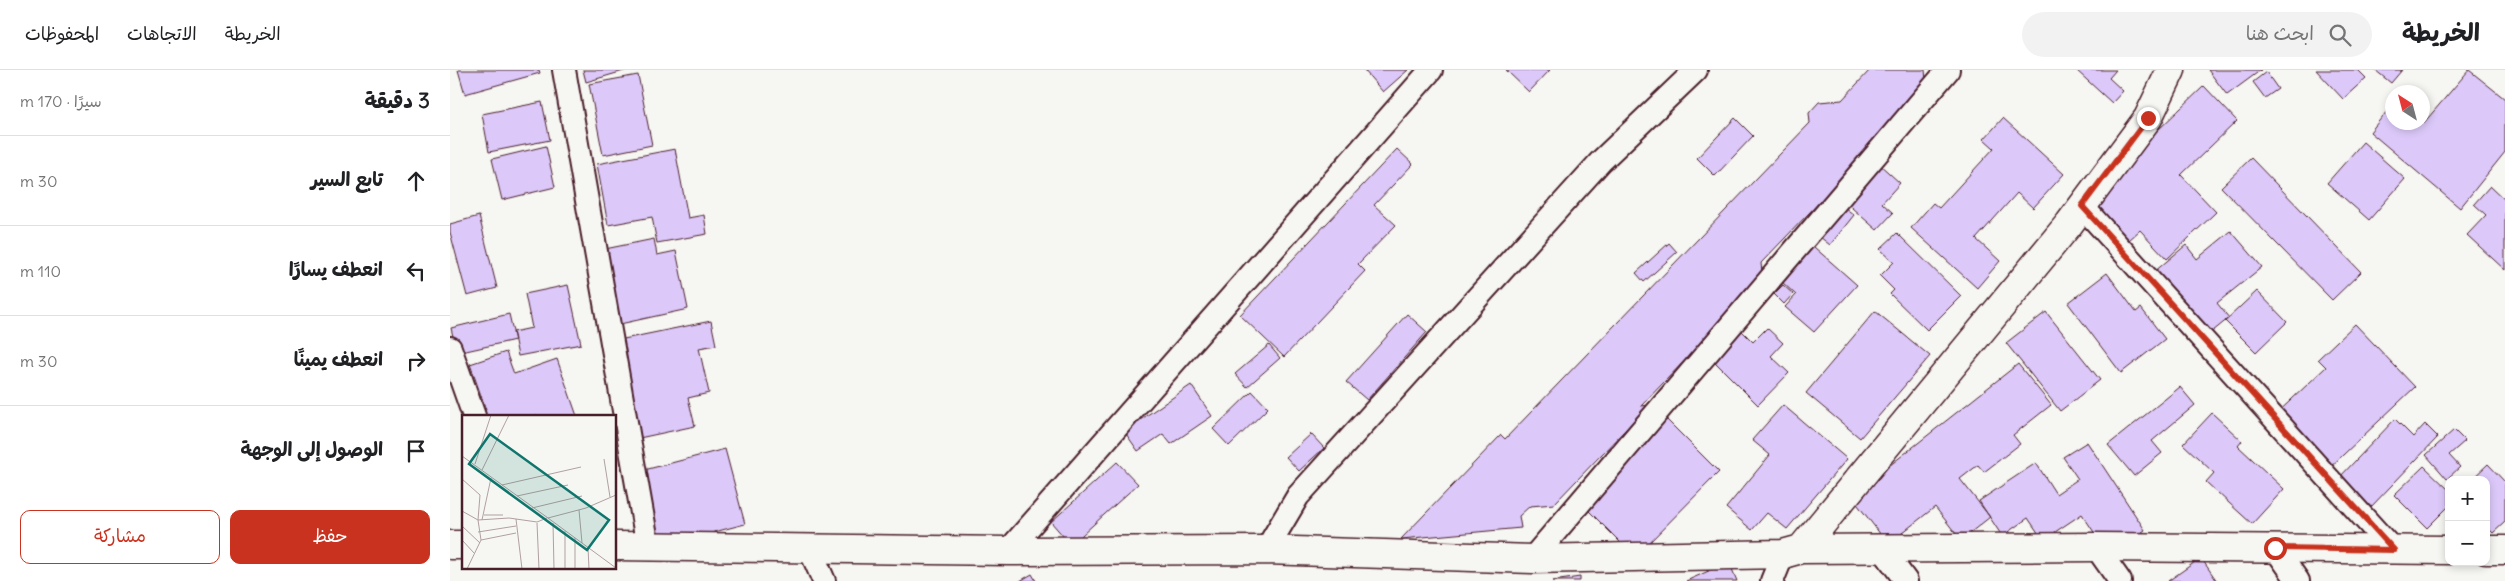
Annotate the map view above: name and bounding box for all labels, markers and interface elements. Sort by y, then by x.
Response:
search box [2022,12,2372,57]
text: الخريطة [2402,17,2480,47]
text: ابحث هنا [2246,21,2314,45]
icon: search [2326,21,2354,49]
text: المحفوظات [25,22,99,45]
text: الاتجاهات [127,22,197,45]
text: الخريطة [225,22,281,45]
north arrow [2385,85,2430,130]
text: 3 دقيقة [365,87,430,114]
text: سيرًا · 170 m [20,91,102,111]
route end [2137,107,2160,130]
text: تابع السير [311,167,383,191]
icon: ahead [402,167,430,195]
text: 30 m [20,171,57,191]
text: انعطف يسارًا [289,257,383,281]
icon: left [402,257,430,285]
text: 110 m [20,261,61,281]
text: انعطف يمينًا [294,347,383,371]
icon: right [402,347,430,375]
text: 30 m [20,351,57,371]
inset map [462,415,616,568]
text: الوصول إلى الوجهة [240,437,383,461]
icon: arrive [402,437,430,465]
map controls [2445,476,2490,566]
button: + [2445,476,2490,521]
button: مشاركة [20,510,220,564]
button: حفظ [230,510,430,564]
button: − [2445,521,2490,566]
route start [2264,537,2287,560]

